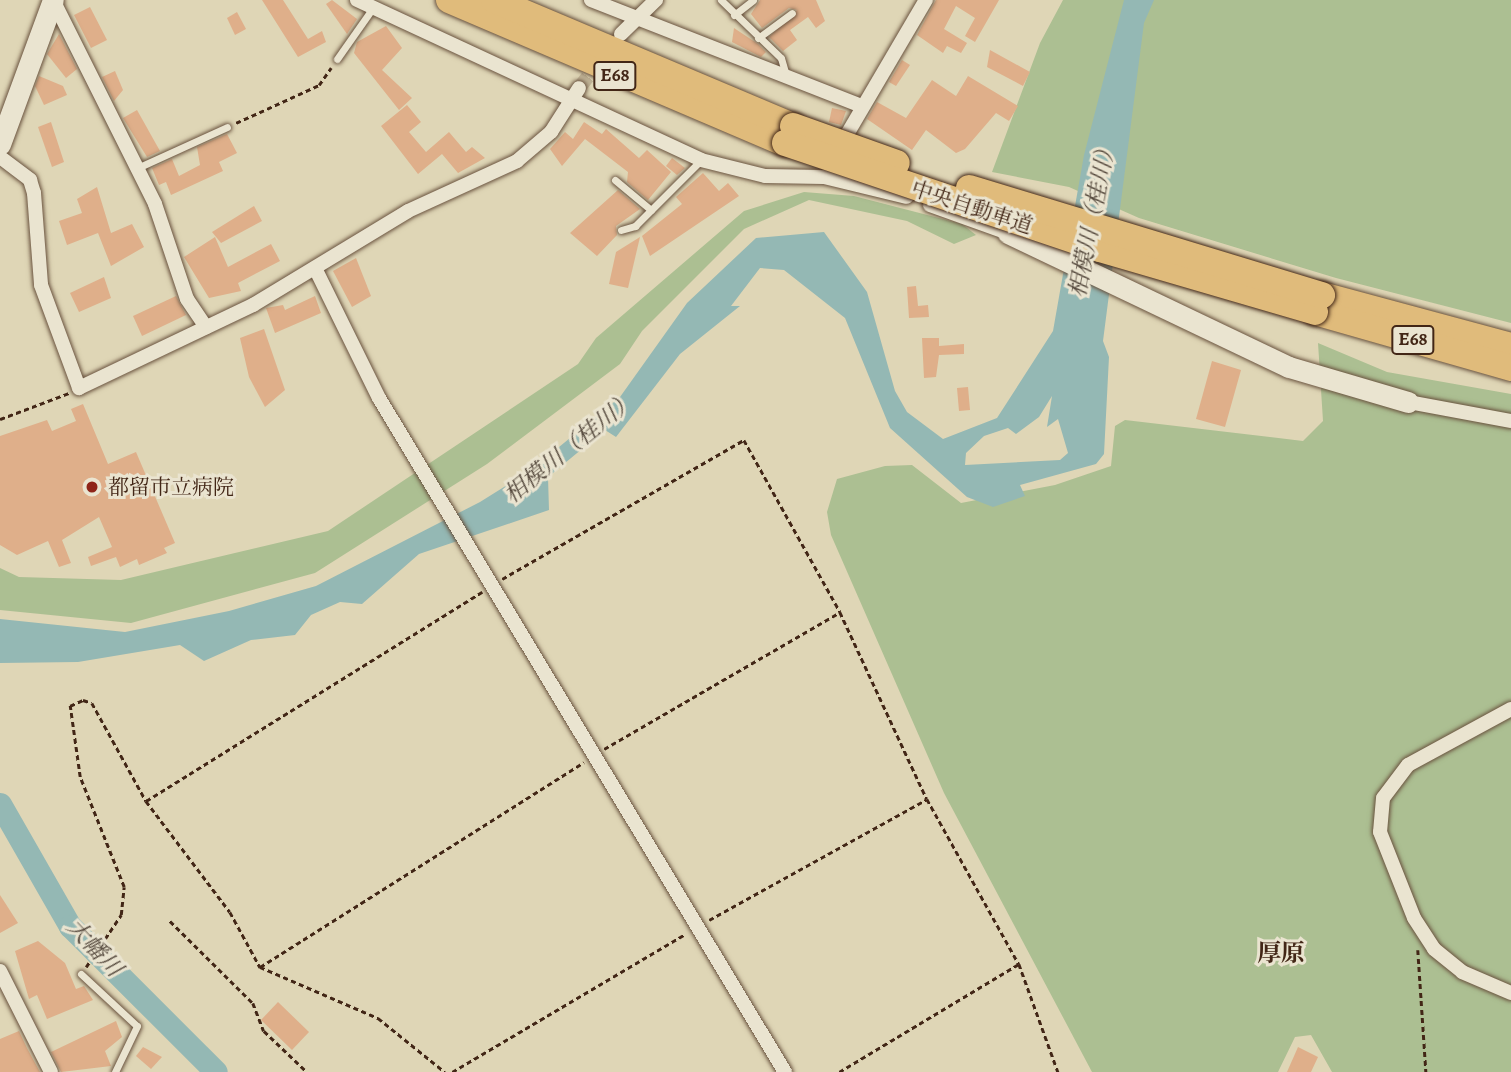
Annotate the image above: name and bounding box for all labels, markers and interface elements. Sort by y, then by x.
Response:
road number: E68 [592,60,638,92]
water label: 相模川（桂川） [1064,136,1122,300]
street label: 中央自動車道 [908,176,1036,238]
road number: E68 [1390,324,1436,356]
water label: 相模川（桂川） [499,387,641,509]
place label: 都留市立病院 [108,474,234,500]
marker: 都留市立病院 [82,477,102,497]
water label: 大幡川 [60,913,128,983]
district label: 厚原 [1257,940,1305,968]

